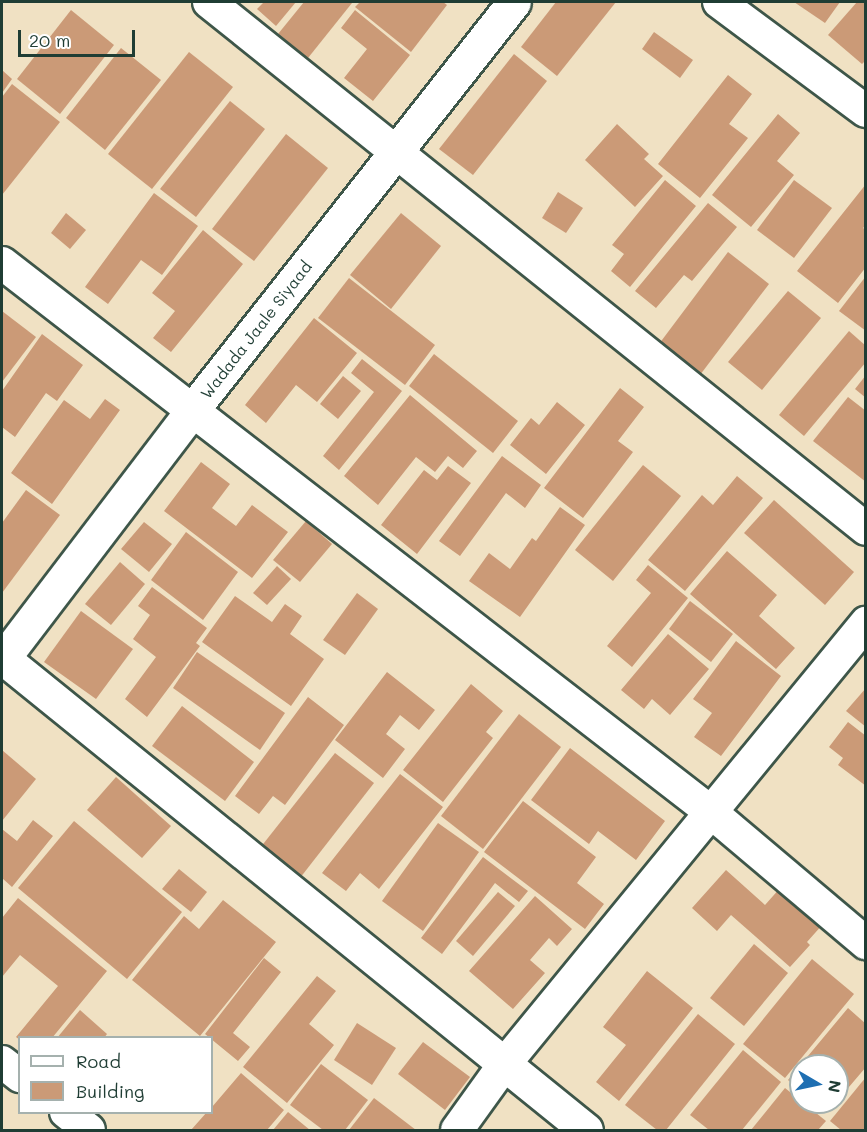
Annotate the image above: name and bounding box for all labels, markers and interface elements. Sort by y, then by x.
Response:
scale bar [21,18,138,56]
text: 20 m [29,28,70,52]
street label: Wadada Jaale Siyaad [196,257,316,403]
legend [18,1036,213,1114]
text: Road [76,1049,121,1073]
north arrow [789,1054,849,1114]
text: Building [76,1079,144,1103]
text: N [824,1079,847,1094]

